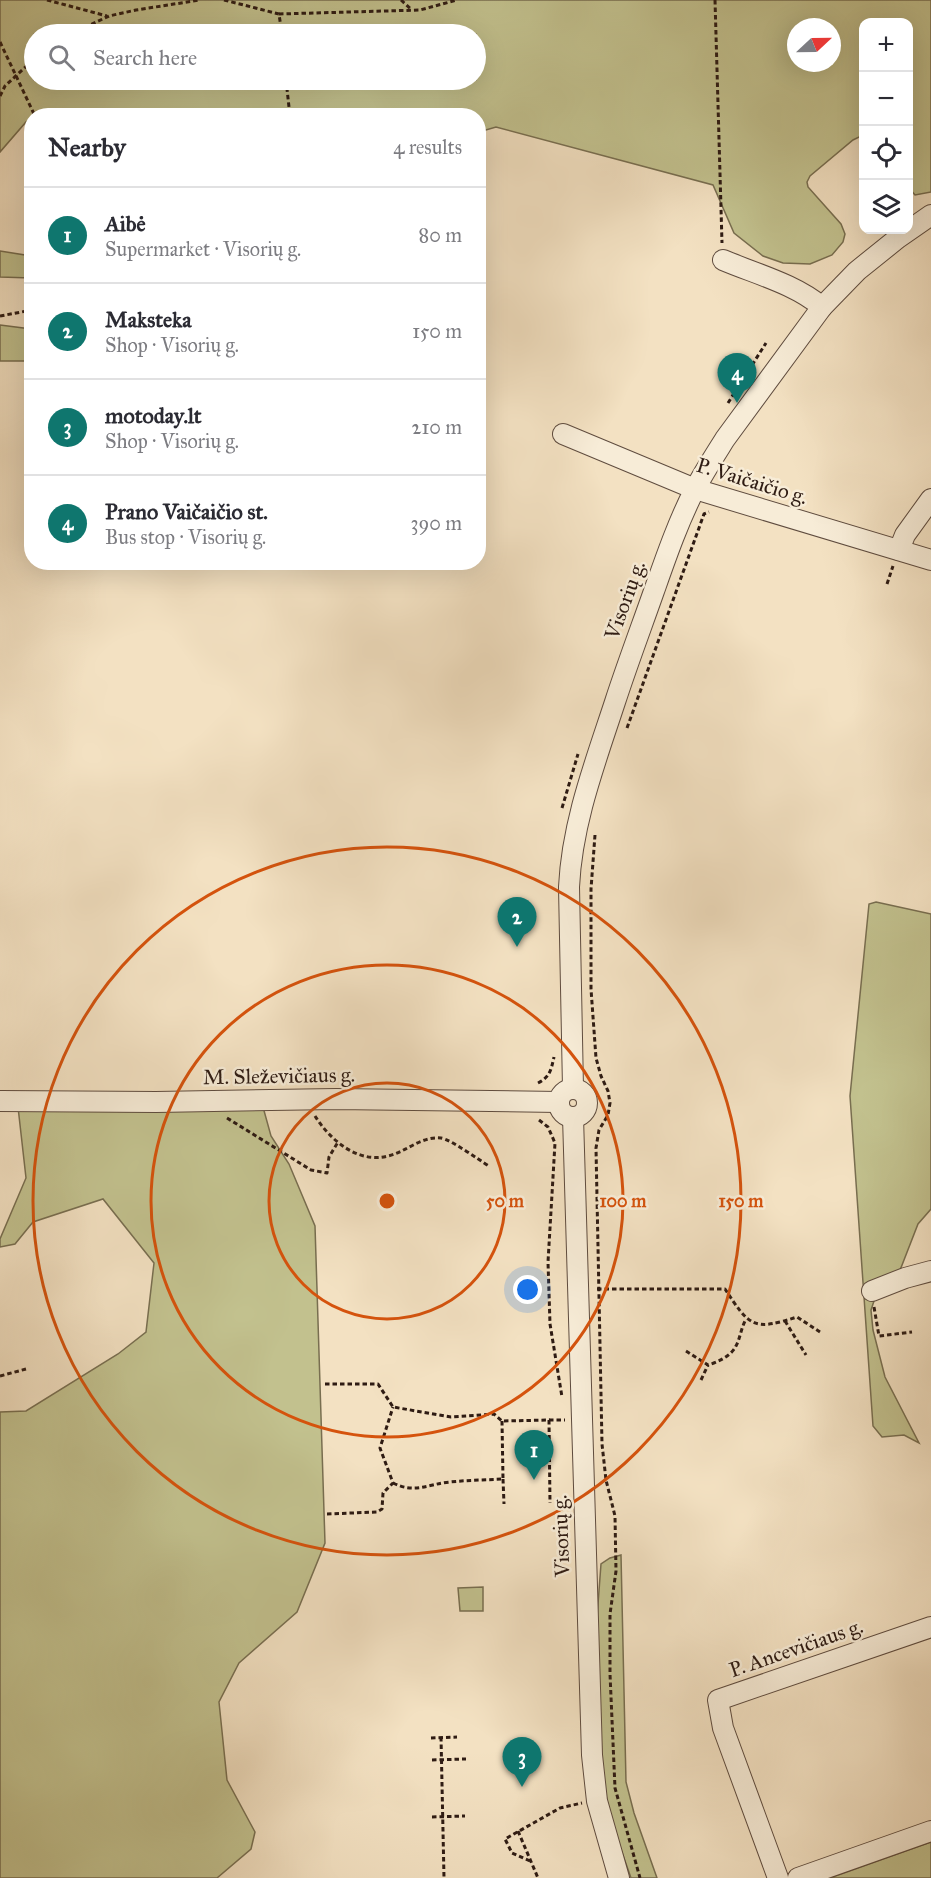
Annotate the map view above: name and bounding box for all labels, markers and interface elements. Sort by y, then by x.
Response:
north arrow [787,18,841,72]
map controls [859,18,913,234]
button: + [859,18,913,72]
search box [24,24,486,90]
icon: search [45,41,78,74]
text: Search here [93,44,197,71]
button: − [859,72,913,126]
button: locate [859,126,913,180]
text: Nearby [48,131,126,163]
text: 4 results [393,135,462,159]
button: layers [859,180,913,234]
text: Aibė [105,210,146,237]
text: 1 [64,223,71,247]
text: 80 m [419,223,462,247]
text: Supermarket · Visorių g. [105,237,301,261]
text: Maksteka [105,306,192,333]
text: 2 [63,319,72,343]
text: 150 m [412,319,462,343]
text: Shop · Visorių g. [105,333,239,357]
pin: 4 [718,354,756,403]
text: motoday.lt [105,402,202,429]
text: 3 [64,415,72,439]
text: 210 m [412,415,462,439]
text: Shop · Visorių g. [105,429,239,453]
street label: P. Vaičaičio g. [693,452,811,510]
text: Prano Vaičaičio st. [105,498,268,525]
text: 4 [62,511,73,535]
text: 390 m [411,511,462,535]
text: Bus stop · Visorių g. [105,525,266,549]
street label: Visorių g. [598,557,651,644]
pin: 2 [498,898,536,947]
street label: M. Sleževičiaus g. [203,1062,355,1090]
text: 50 m [486,1190,525,1212]
text: 100 m [600,1190,647,1212]
text: 150 m [719,1190,764,1212]
centre of rings [377,1191,397,1211]
your location [513,1275,542,1304]
pin: 1 [514,1430,554,1480]
street label: Visorių g. [547,1495,575,1578]
street label: P. Ancevičiaus g. [726,1613,866,1683]
pin: 3 [502,1738,542,1787]

